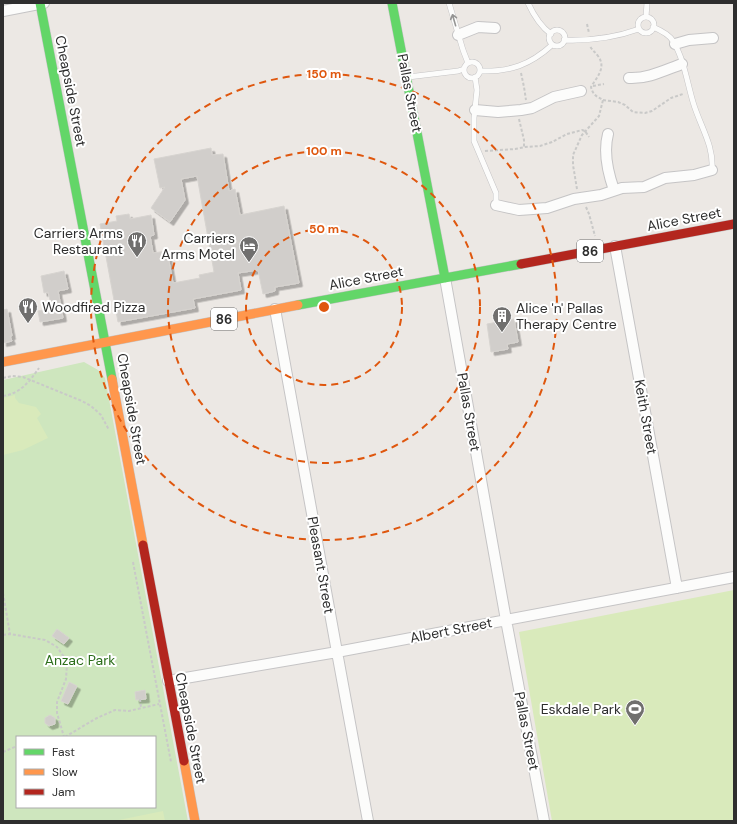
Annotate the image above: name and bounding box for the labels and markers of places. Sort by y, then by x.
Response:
place label: Carriers Arms Restaurant [34,224,123,258]
place label: Carriers Arms Motel [161,229,235,263]
restaurant icon: Carriers Arms Restaurant [126,230,148,258]
hotel icon: Carriers Arms Motel [238,235,260,263]
restaurant icon: Woodfired Pizza [17,296,39,324]
place label: Woodfired Pizza [42,298,145,316]
place label: Alice 'n' Pallas Therapy Centre [516,299,617,333]
centre of rings [317,300,331,314]
building icon: Alice 'n' Pallas Therapy Centre [491,305,513,333]
sports icon: Eskdale Park [624,698,646,726]
place label: Eskdale Park [541,700,621,718]

